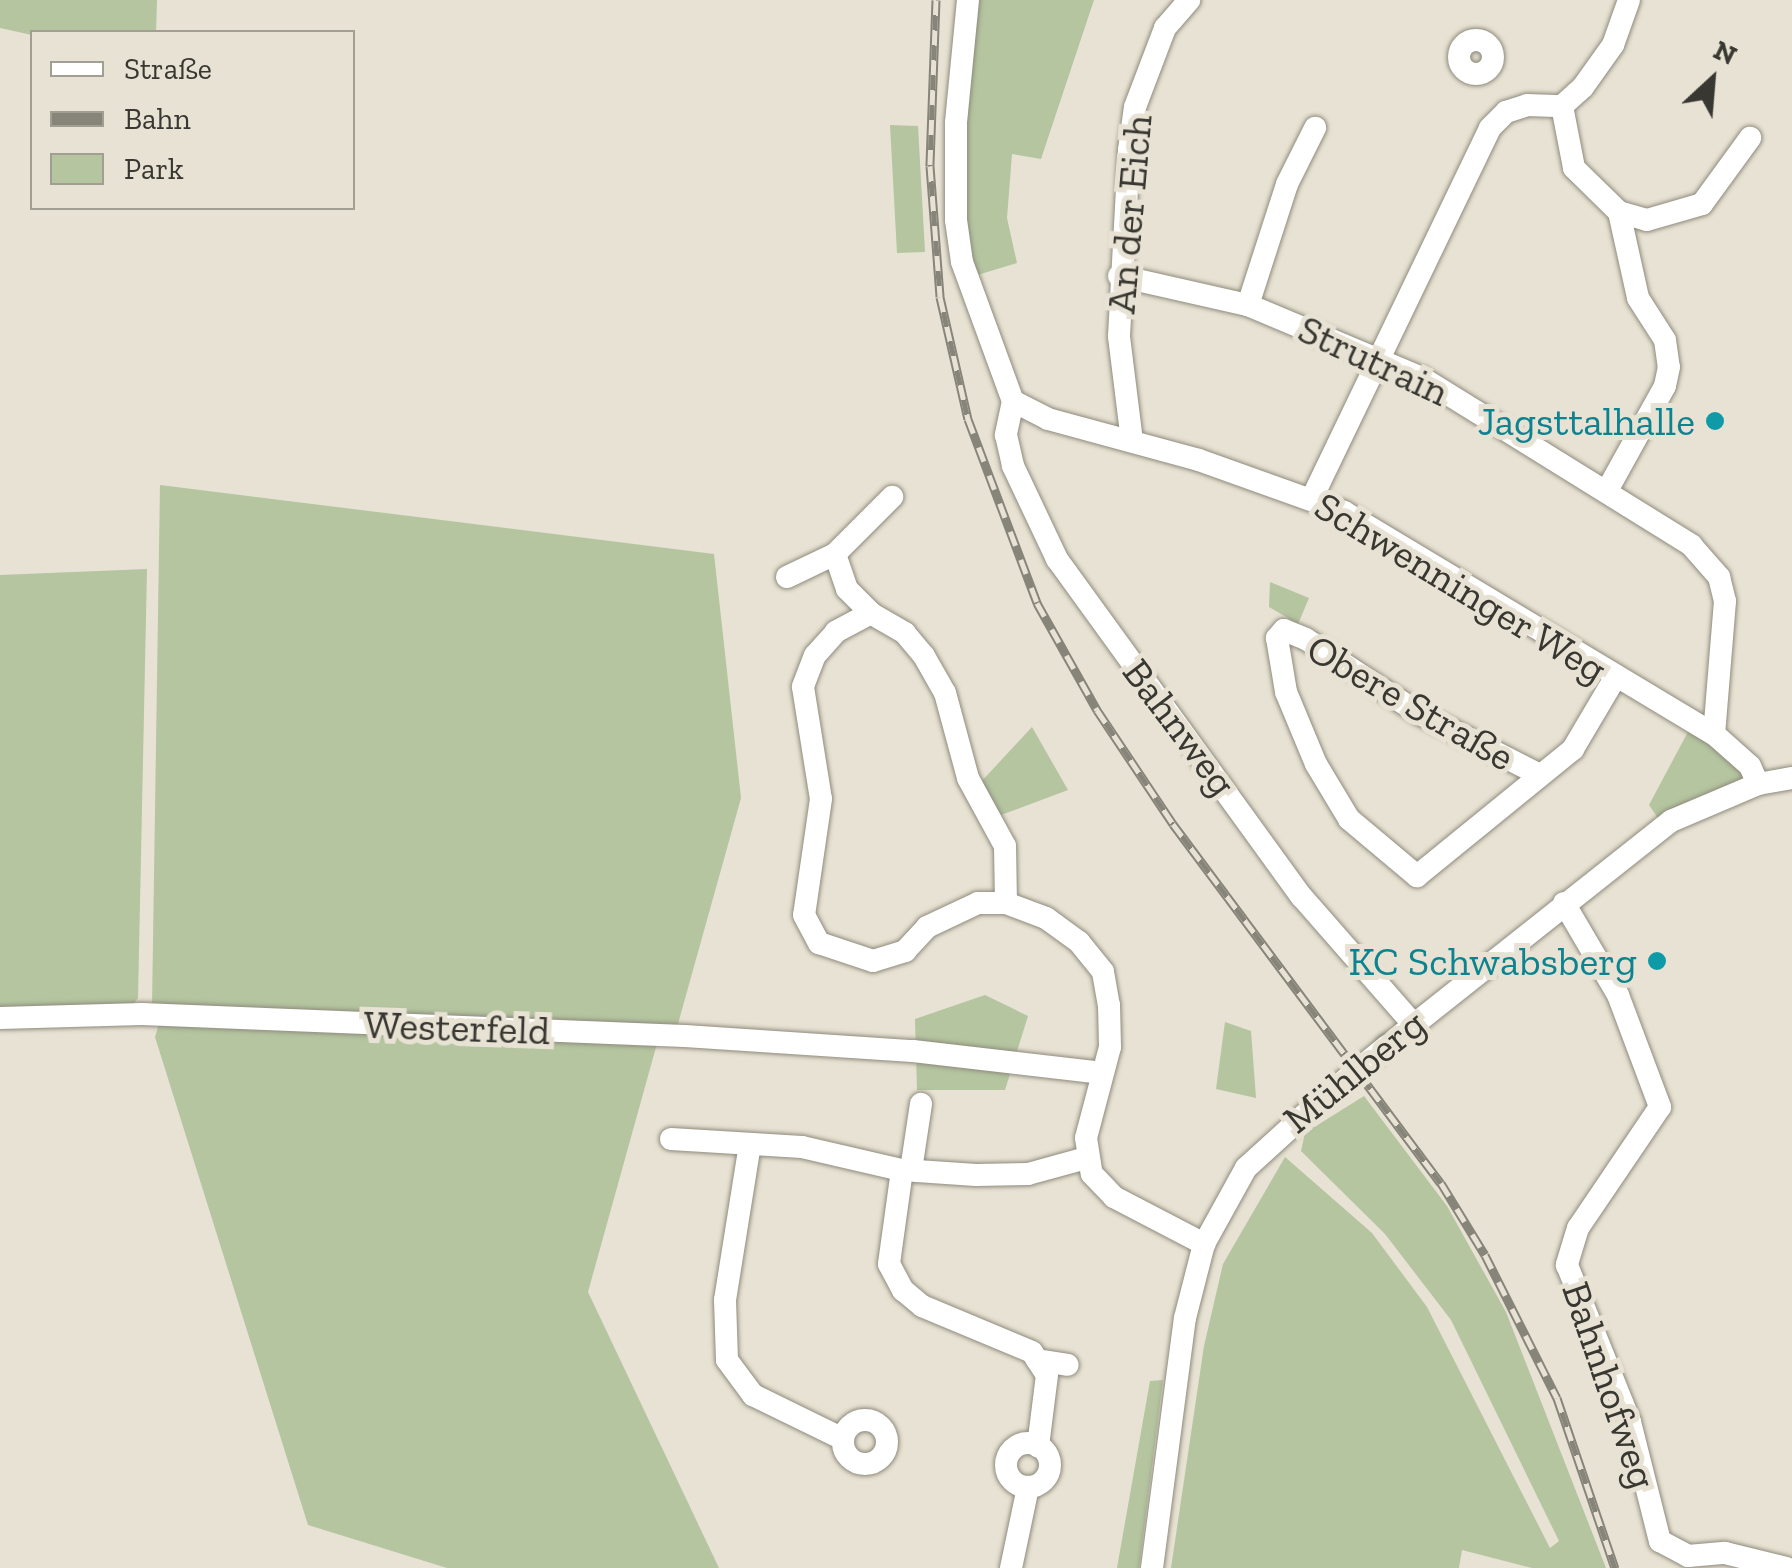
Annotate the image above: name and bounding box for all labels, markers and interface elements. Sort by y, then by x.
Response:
legend [30,30,355,210]
north arrow [1662,30,1762,130]
text: N [1709,33,1742,72]
text: Straße [124,51,212,87]
text: Bahn [124,101,191,137]
street label: An der Eich [1096,112,1162,316]
text: Park [124,151,184,187]
street label: Strutrain [1291,304,1457,416]
place label: Jagsttalhalle [1478,397,1695,445]
marker: Jagsttalhalle [1704,410,1726,432]
street label: Schwenninger Weg [1306,481,1616,693]
street label: Obere Straße [1299,623,1523,781]
street label: Bahnweg [1113,649,1247,805]
place label: KC Schwabsberg [1349,937,1637,985]
marker: KC Schwabsberg [1646,950,1668,972]
street label: Mühlberg [1273,999,1435,1143]
street label: Westerfeld [363,1000,551,1054]
street label: Bahnhofweg [1552,1275,1668,1495]

